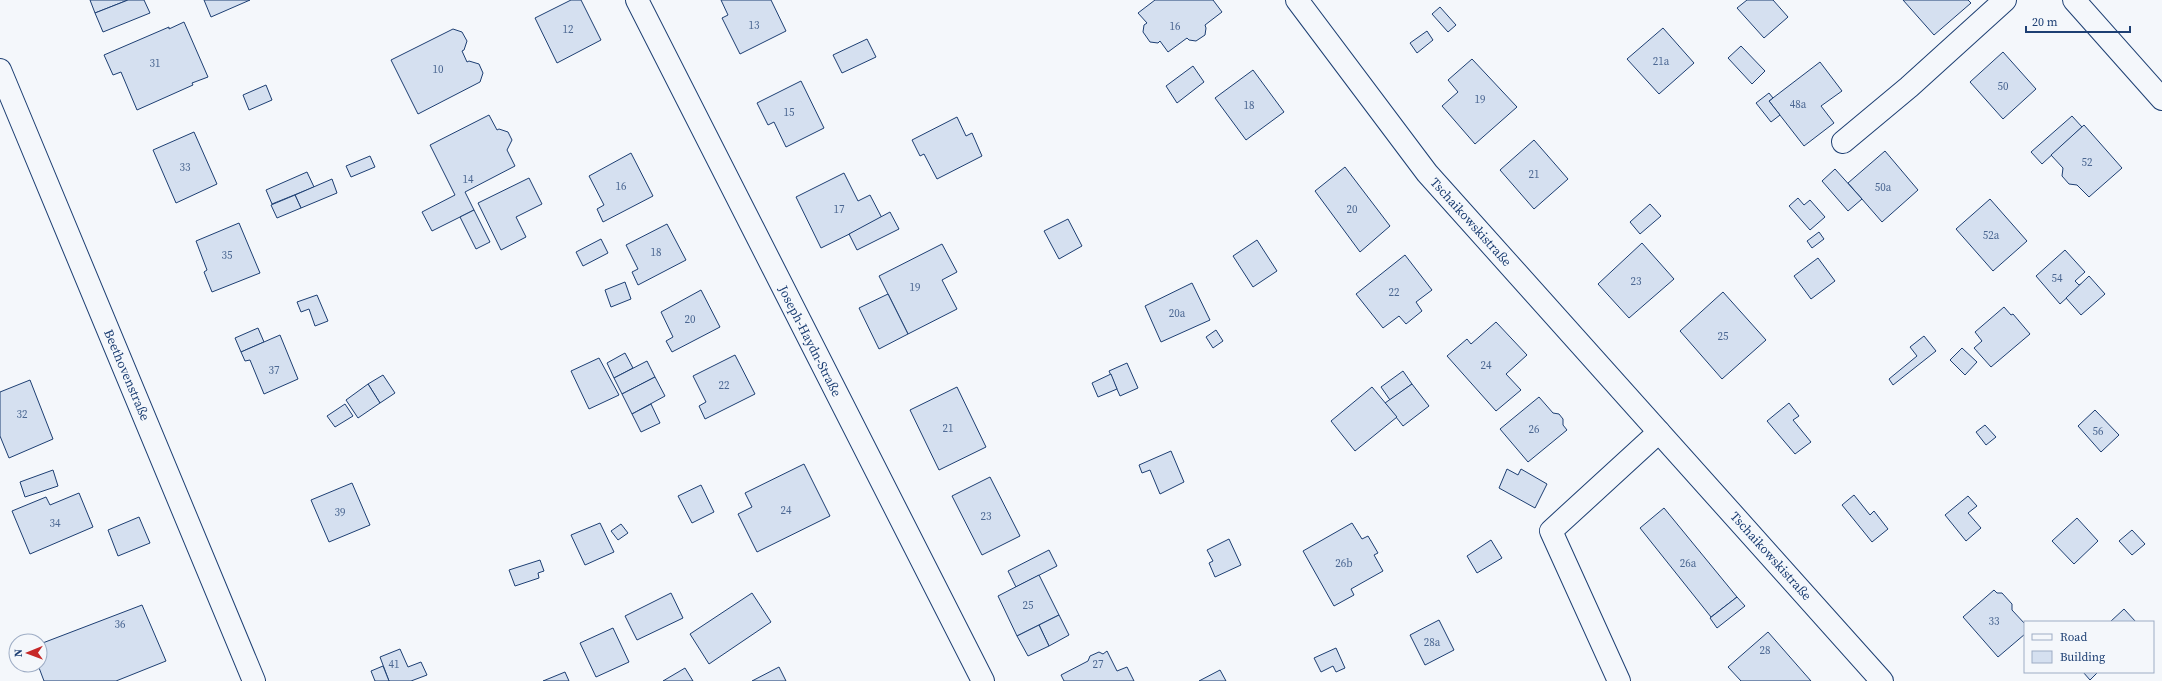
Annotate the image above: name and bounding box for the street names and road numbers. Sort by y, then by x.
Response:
street label: Tschaikowskistraße [1427,174,1516,270]
street label: Joseph-Haydn-Straße [774,282,846,400]
street label: Beethovenstraße [100,327,154,424]
street label: Tschaikowskistraße [1727,508,1816,604]

